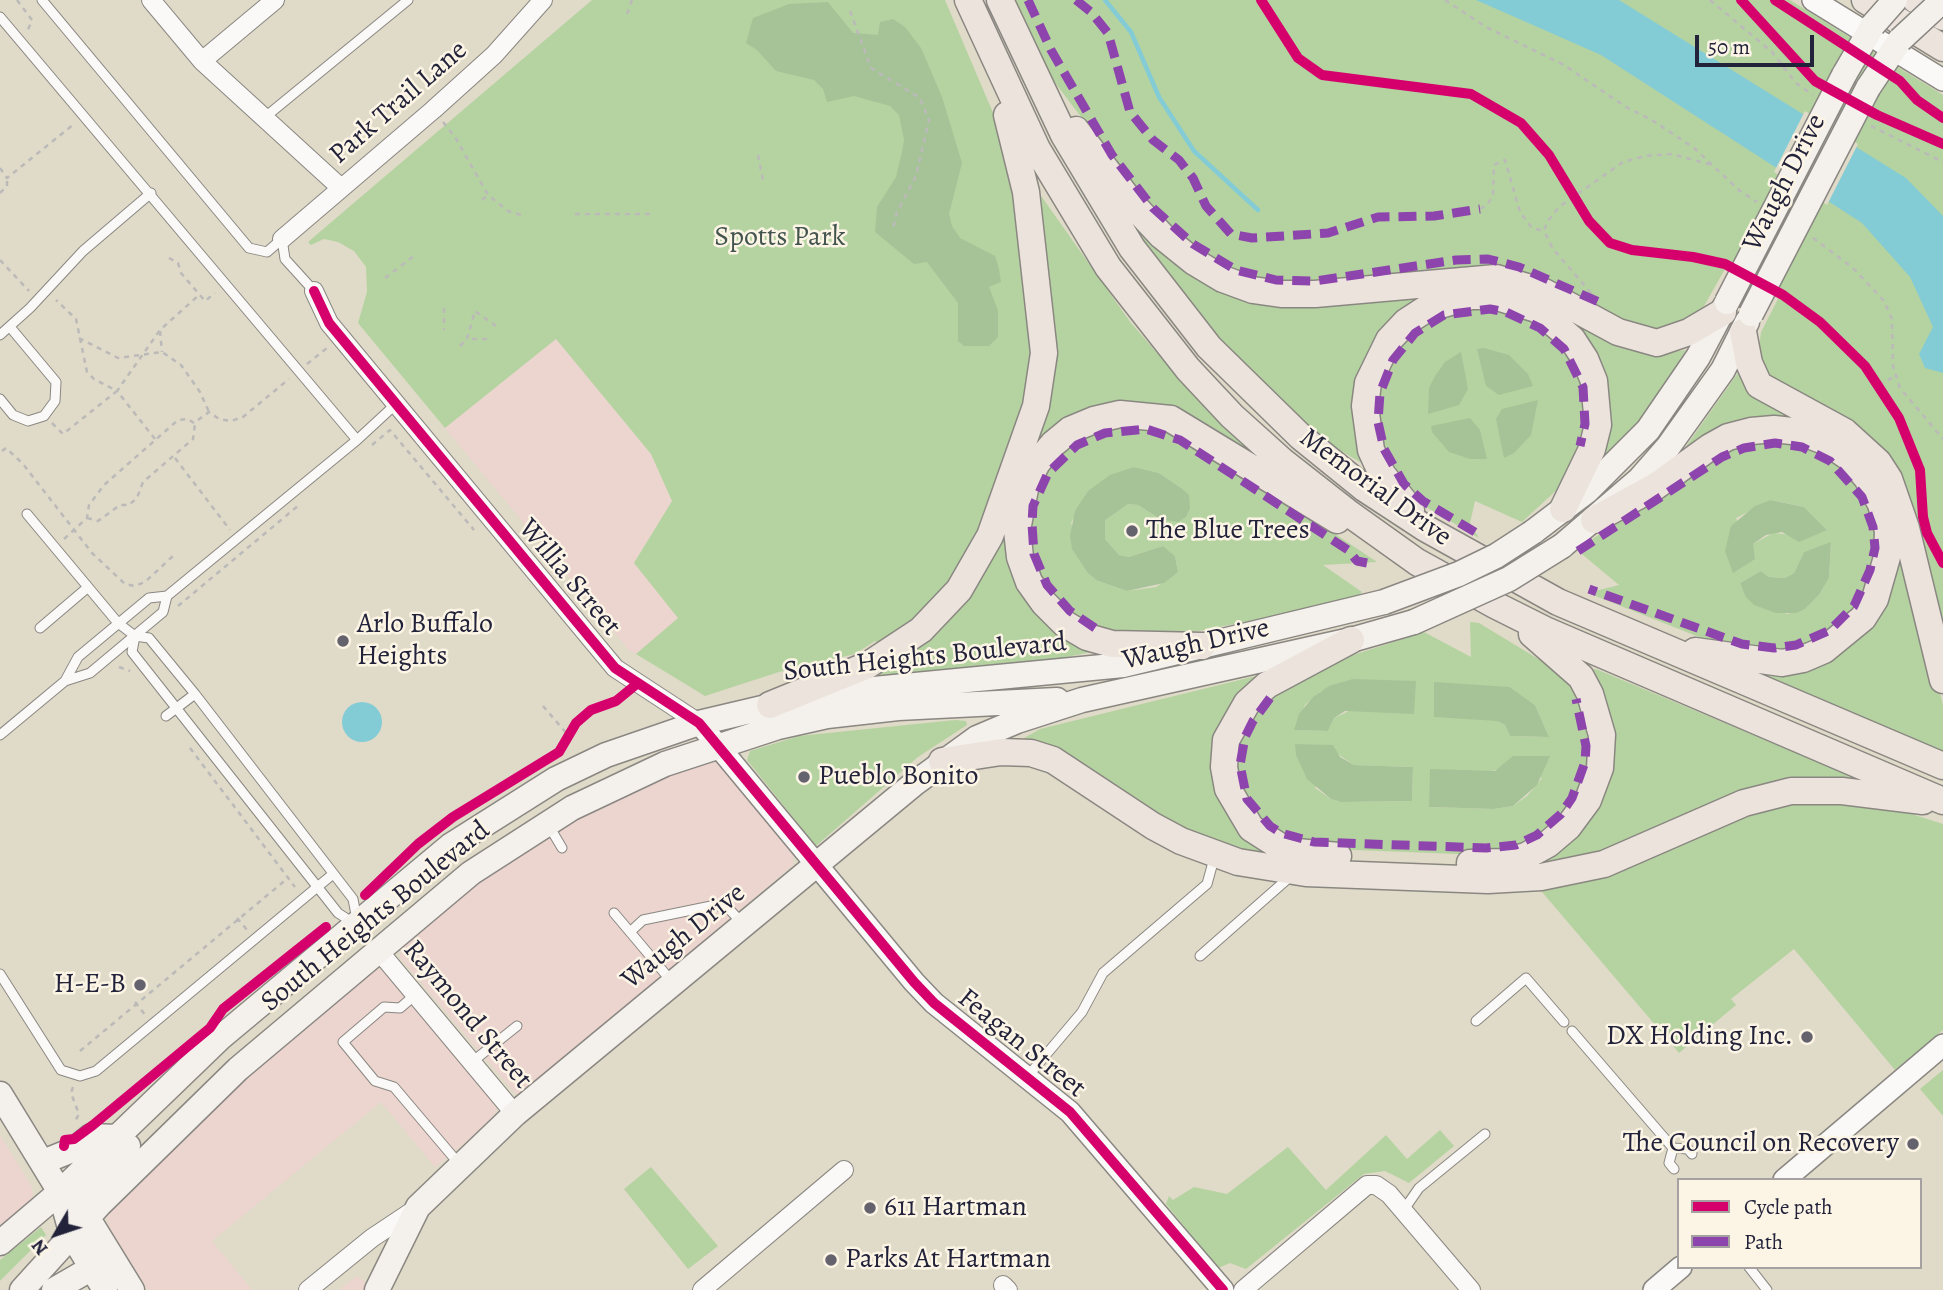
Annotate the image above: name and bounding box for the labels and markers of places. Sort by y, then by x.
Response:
place label: The Blue Trees [1146,514,1310,548]
marker: The Blue Trees [1124,523,1140,539]
place label: Arlo Buffalo Heights [357,608,493,674]
marker: Arlo Buffalo Heights [335,633,351,649]
place label: Pueblo Bonito [818,760,978,794]
marker: Pueblo Bonito [796,769,812,785]
place label: H-E-B [54,968,126,1002]
marker: H-E-B [132,977,148,993]
place label: DX Holding Inc. [1606,1020,1793,1054]
marker: DX Holding Inc. [1799,1029,1815,1045]
place label: The Council on Recovery [1623,1127,1899,1161]
marker: The Council on Recovery [1905,1136,1921,1152]
place label: 611 Hartman [884,1191,1027,1225]
marker: 611 Hartman [862,1200,878,1216]
place label: Parks At Hartman [845,1243,1051,1277]
marker: Parks At Hartman [823,1252,839,1268]

